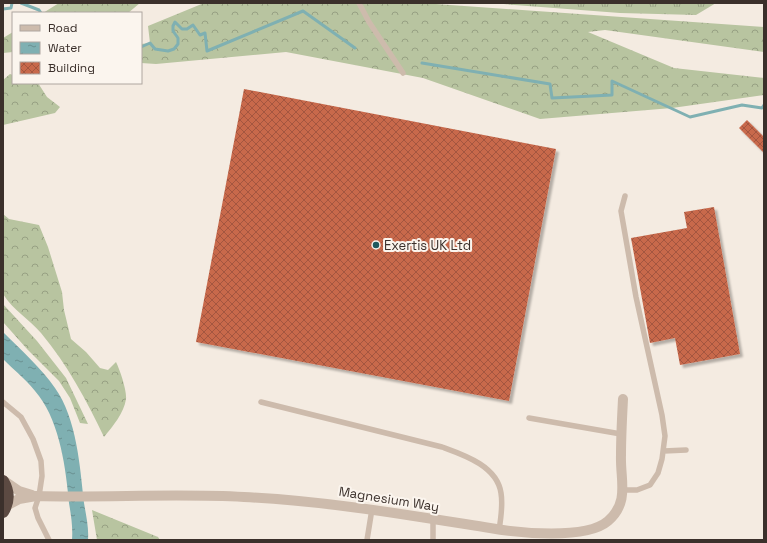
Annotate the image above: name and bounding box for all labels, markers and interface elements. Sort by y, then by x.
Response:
legend [12,12,142,84]
text: Road [48,20,77,36]
text: Water [48,40,82,56]
text: Building [48,60,95,76]
place label: Exertis UK Ltd [384,237,471,254]
marker: Exertis UK Ltd [371,240,381,250]
street label: Magnesium Way [338,483,440,515]

